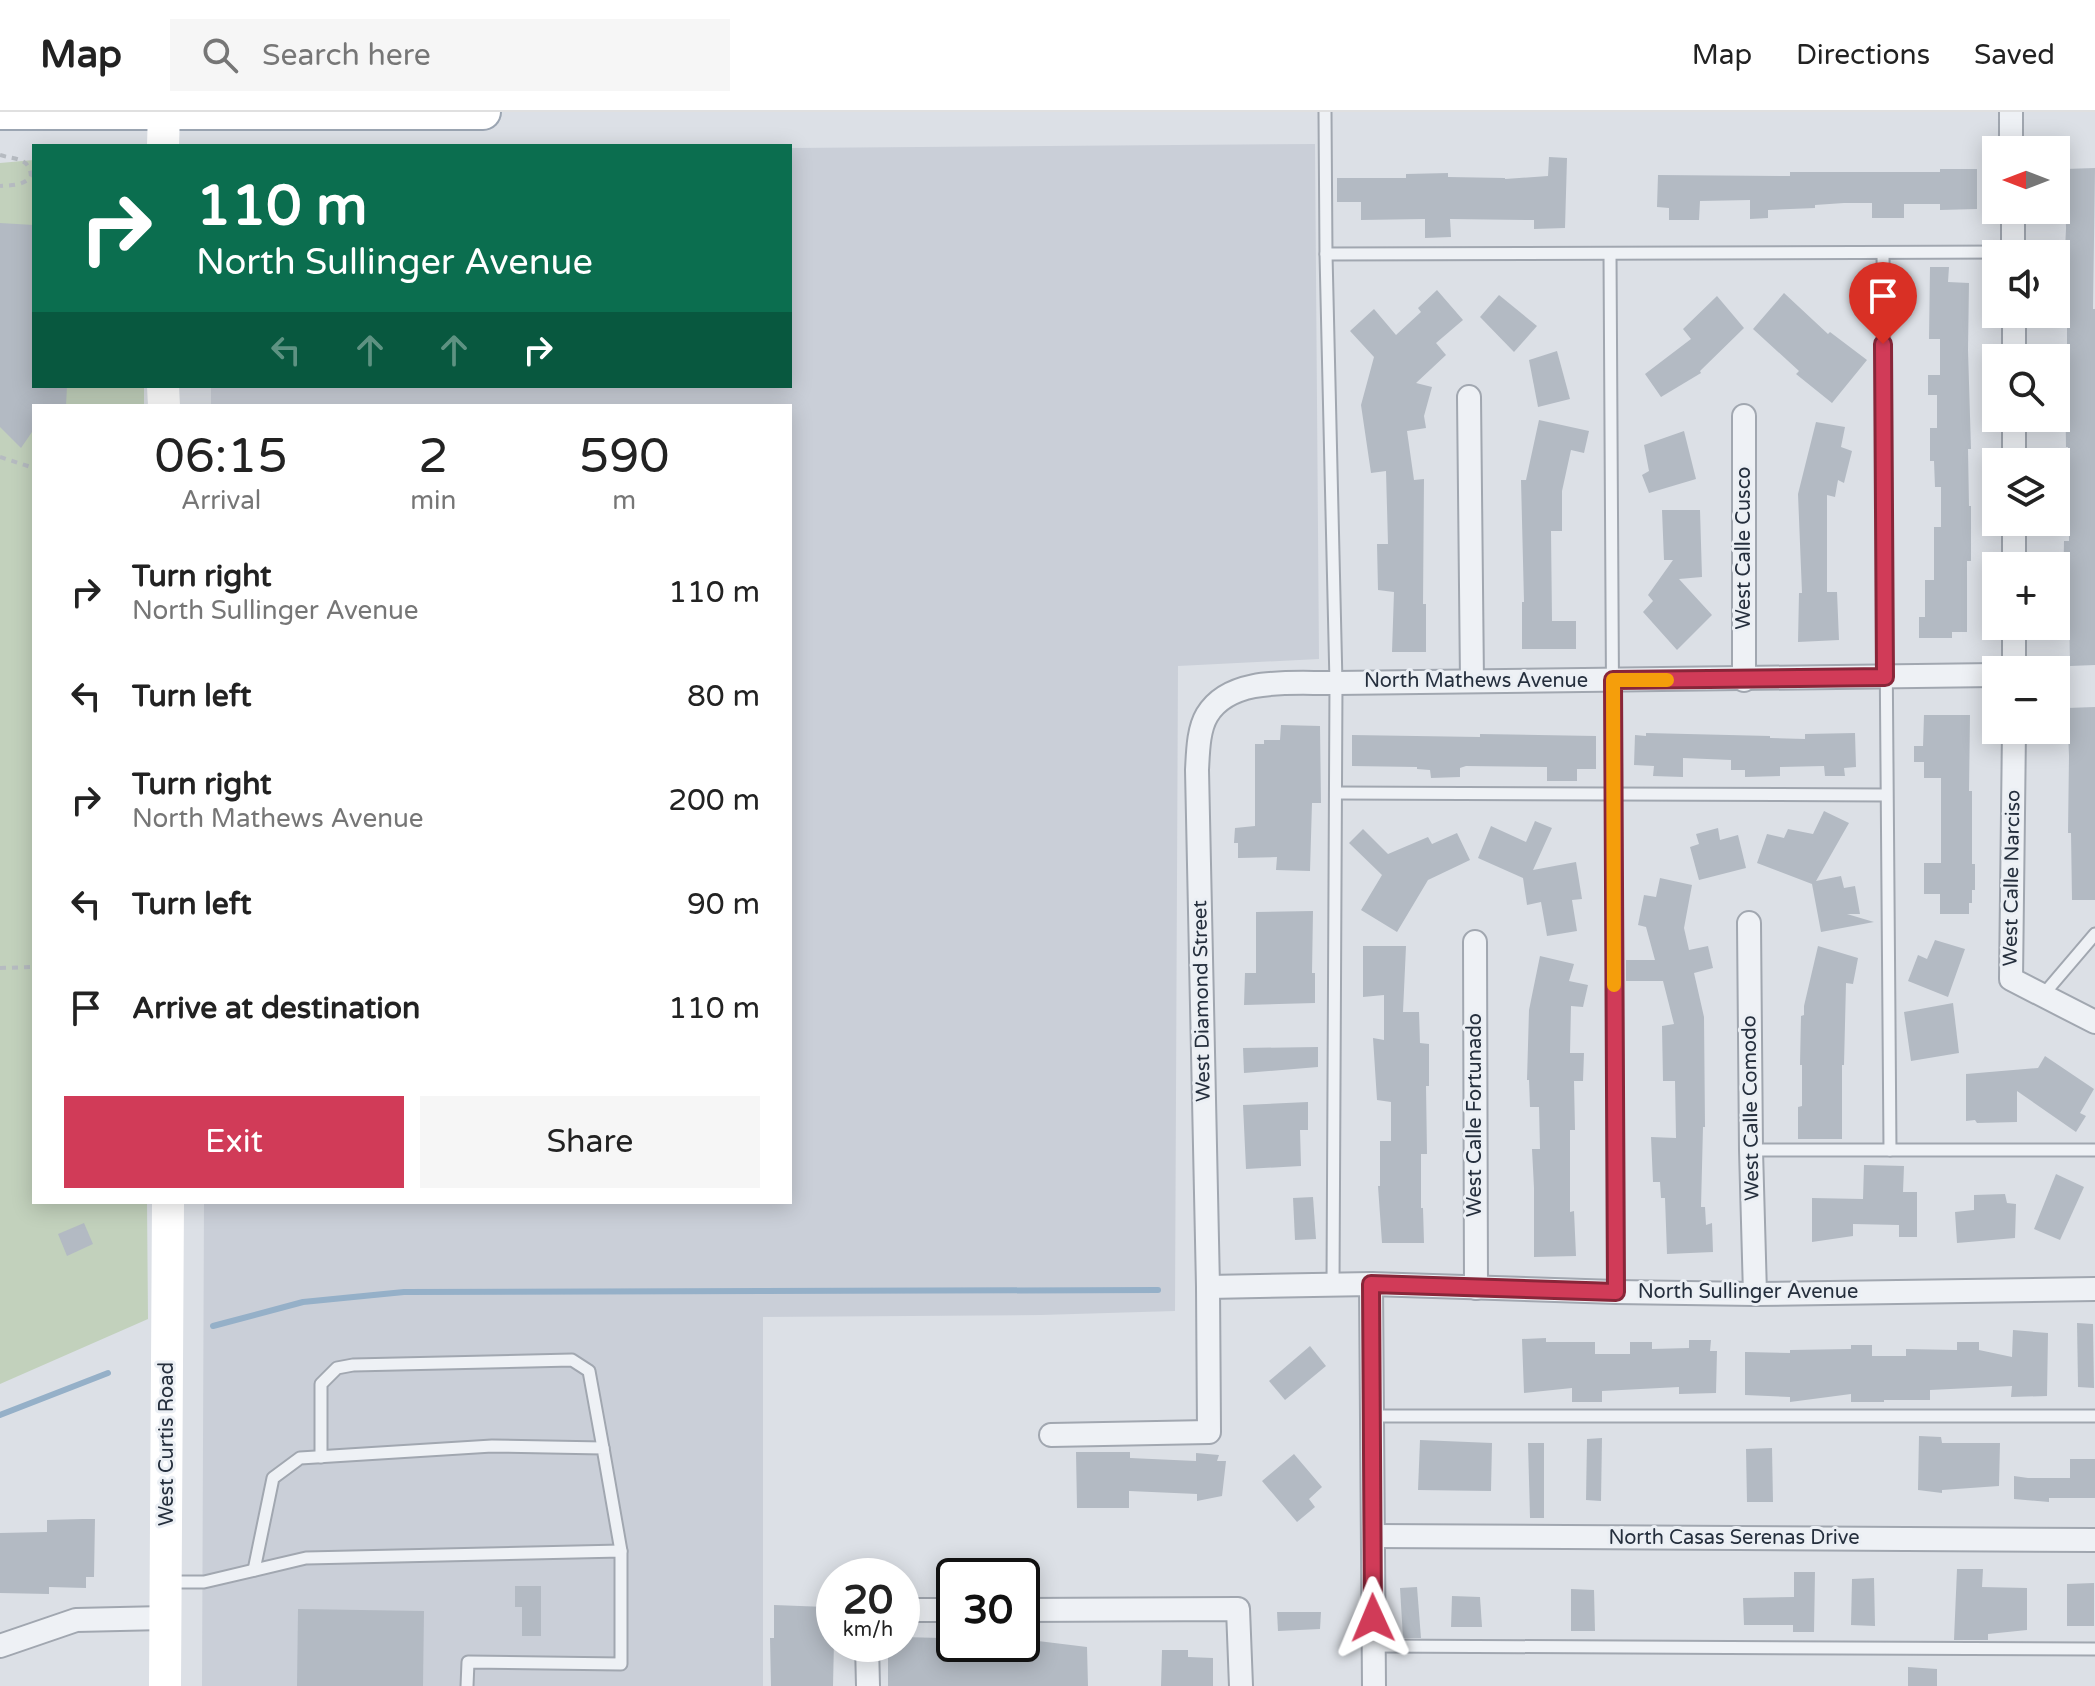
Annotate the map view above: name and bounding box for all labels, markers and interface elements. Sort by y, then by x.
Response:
search box [170,19,730,91]
text: Map [40,32,122,78]
icon: search [198,33,242,77]
text: Search here [262,37,431,74]
text: Map [1692,38,1752,72]
text: Directions [1796,38,1930,72]
text: Saved [1974,38,2055,72]
north arrow [1982,136,2070,224]
map controls [1982,136,2070,744]
text: 110 m [196,173,367,240]
icon: right [64,176,168,280]
button: sound [1982,240,2070,328]
text: North Sullinger Avenue [196,241,593,284]
pin [1849,262,1917,344]
icon: arrive [1861,274,1905,318]
icon: left [264,328,308,372]
icon: ahead [348,328,392,372]
icon: ahead [432,328,476,372]
icon: right [516,328,560,372]
button: search [1982,344,2070,432]
text: 06:15 [155,428,288,486]
text: 2 [418,428,448,486]
text: 590 [579,428,669,486]
button: layers [1982,448,2070,536]
street label: West Calle Cusco [1732,467,1756,629]
text: Arrival [181,485,261,516]
text: min [410,485,456,516]
text: m [612,485,636,516]
button: + [1982,552,2070,640]
text: Turn right [132,558,272,595]
icon: right [64,570,108,614]
text: 110 m [668,574,760,611]
text: North Sullinger Avenue [132,595,419,626]
button: − [1982,656,2070,744]
street label: North Mathews Avenue [1364,669,1588,693]
icon: left [64,674,108,718]
text: Turn left [132,678,251,715]
text: 80 m [687,678,760,715]
text: Turn right [132,766,272,803]
icon: right [64,778,108,822]
text: 200 m [668,782,760,819]
street label: West Calle Narciso [1998,789,2026,967]
text: North Mathews Avenue [132,803,423,834]
icon: left [64,882,108,926]
text: Turn left [132,886,251,923]
text: 90 m [687,886,760,923]
street label: West Diamond Street [1188,900,1216,1102]
icon: arrive [64,986,108,1030]
text: Arrive at destination [132,990,420,1027]
text: 110 m [668,990,760,1027]
street label: West Calle Fortunado [1463,1013,1487,1217]
street label: West Calle Comodo [1737,1015,1765,1201]
button: Exit [64,1096,404,1188]
button: Share [420,1096,760,1188]
street label: North Sullinger Avenue [1638,1280,1858,1304]
street label: West Curtis Road [155,1362,179,1526]
street label: North Casas Serenas Drive [1608,1526,1860,1550]
speed limit sign: 30 [936,1558,1040,1662]
text: 20 [843,1576,893,1624]
position arrow [1331,1576,1415,1660]
text: km/h [843,1618,893,1642]

